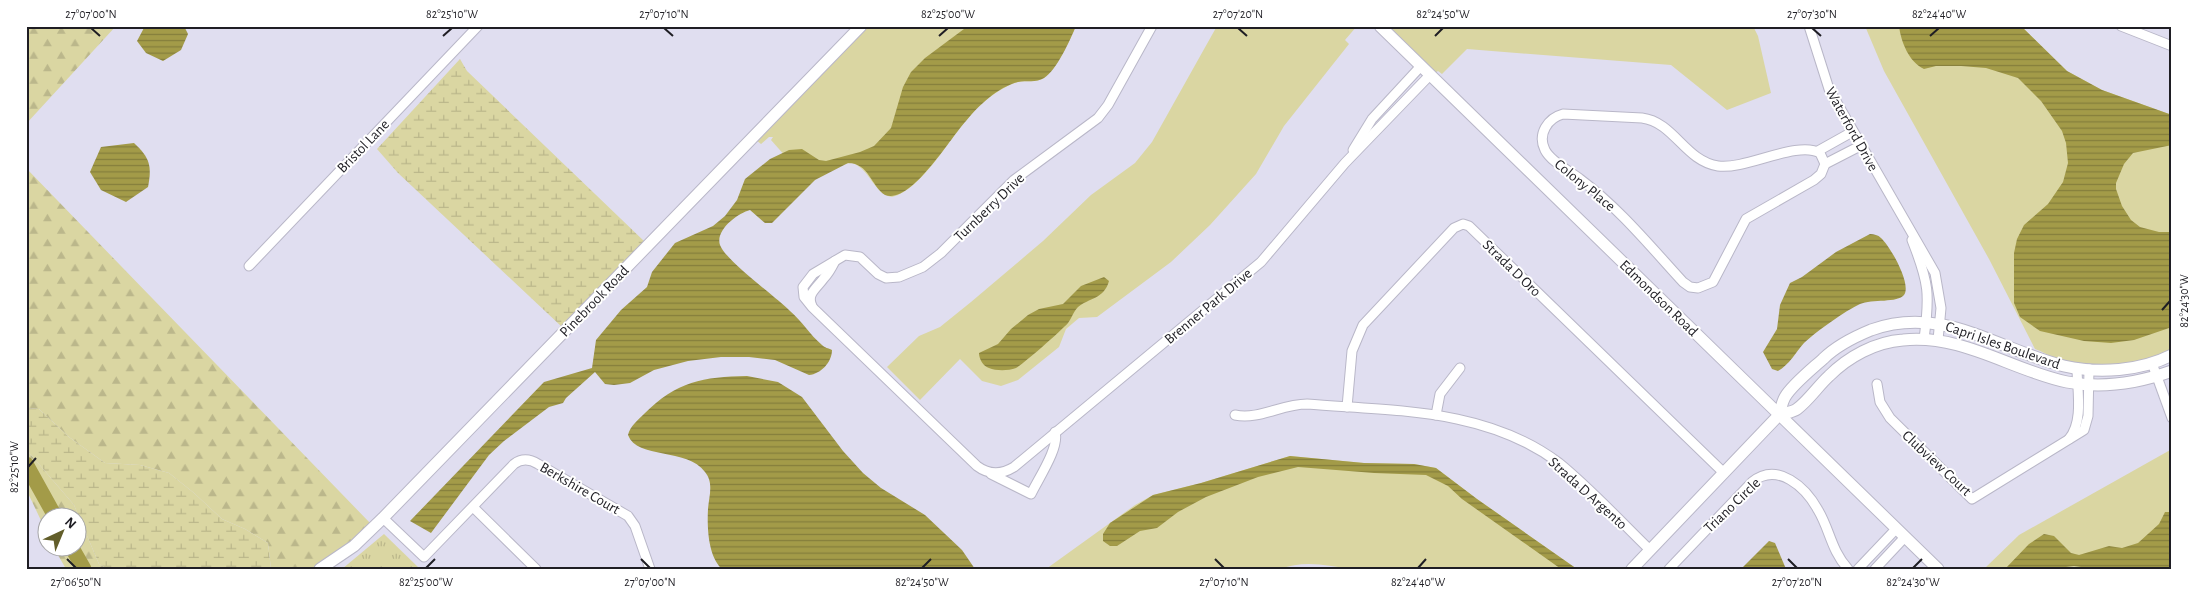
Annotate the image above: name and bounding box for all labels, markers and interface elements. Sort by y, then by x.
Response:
text: 27°07'00"N [65,8,117,20]
text: 82°25'10"W [426,8,478,20]
text: 27°07'10"N [639,8,689,20]
text: 82°25'00"W [921,8,975,20]
text: 27°07'20"N [1213,8,1263,20]
text: 82°24'50"W [1416,8,1470,20]
text: 27°07'30"N [1787,8,1837,20]
text: 82°24'40"W [1912,8,1966,20]
street label: Waterford Drive [1822,85,1881,174]
street label: Bristol Lane [334,117,392,176]
street label: Colony Place [1552,157,1618,214]
street label: Turnberry Drive [951,170,1027,244]
street label: Strada D Oro [1480,237,1544,300]
street label: Edmondson Road [1617,257,1701,339]
street label: Pinebrook Road [557,263,632,340]
street label: Brenner Park Drive [1162,266,1255,347]
text: 82°24'30"W [2178,274,2190,328]
street label: Capri Isles Boulevard [1944,319,2062,372]
street label: Clubview Court [1899,428,1974,499]
text: 82°25'10"W [8,441,20,493]
street label: Strada D Argento [1545,454,1630,532]
street label: Berkshire Court [537,460,623,517]
street label: Triano Circle [1701,475,1763,536]
north arrow [38,508,88,558]
text: N [62,515,79,532]
text: 27°06'50"N [51,576,101,588]
text: 82°25'00"W [399,576,453,588]
text: 27°07'00"N [624,576,676,588]
text: 82°24'50"W [895,576,949,588]
text: 27°07'10"N [1199,576,1249,588]
text: 82°24'40"W [1391,576,1445,588]
text: 27°07'20"N [1772,576,1822,588]
text: 82°24'30"W [1886,576,1940,588]

